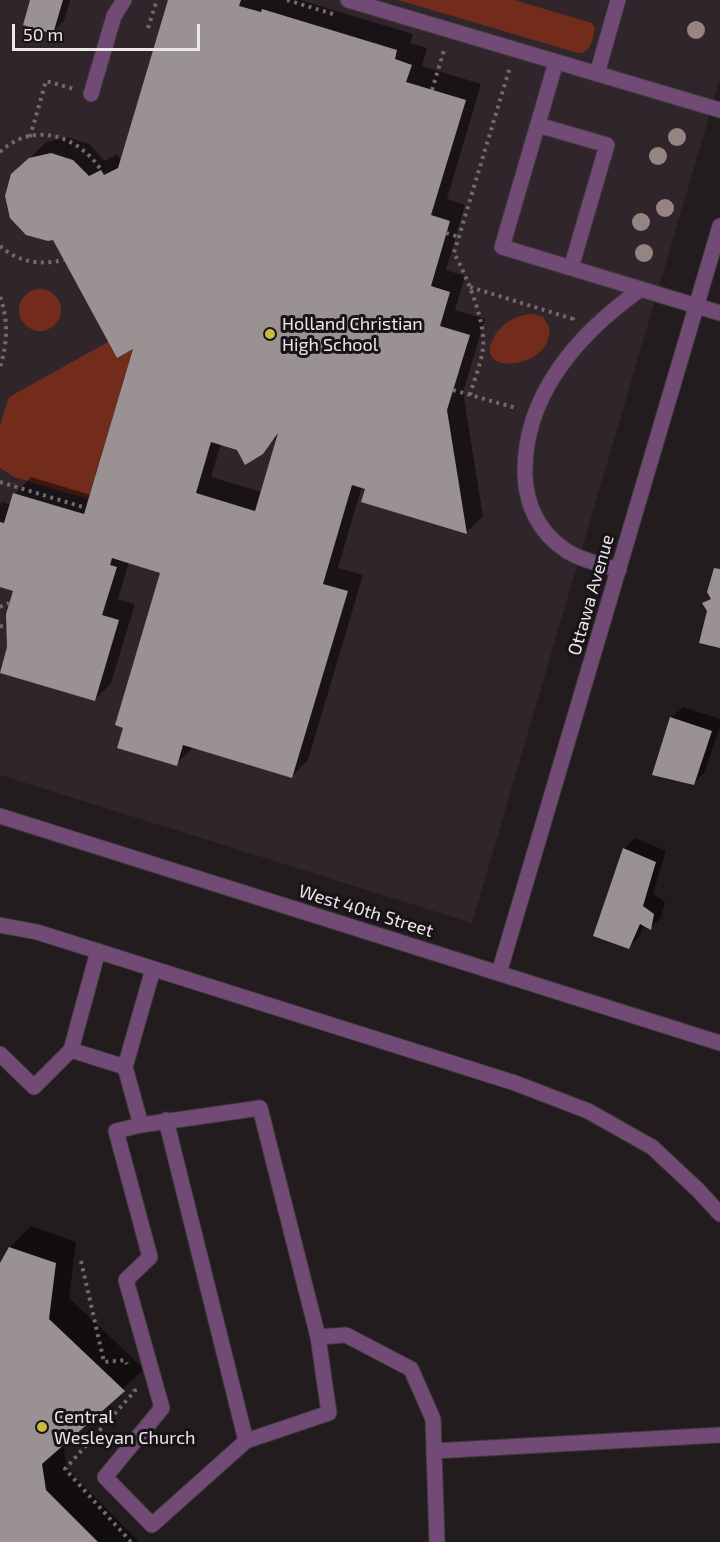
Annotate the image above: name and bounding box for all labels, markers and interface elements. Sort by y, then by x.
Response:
scale bar [15,12,202,50]
text: 50 m [23,23,63,45]
place label: Holland Christian High School [282,313,423,356]
marker: Holland Christian High School [263,327,277,341]
street label: Ottawa Avenue [563,532,619,658]
street label: West 40th Street [296,880,436,942]
place label: Central Wesleyan Church [54,1406,196,1448]
marker: Central Wesleyan Church [35,1420,49,1434]

